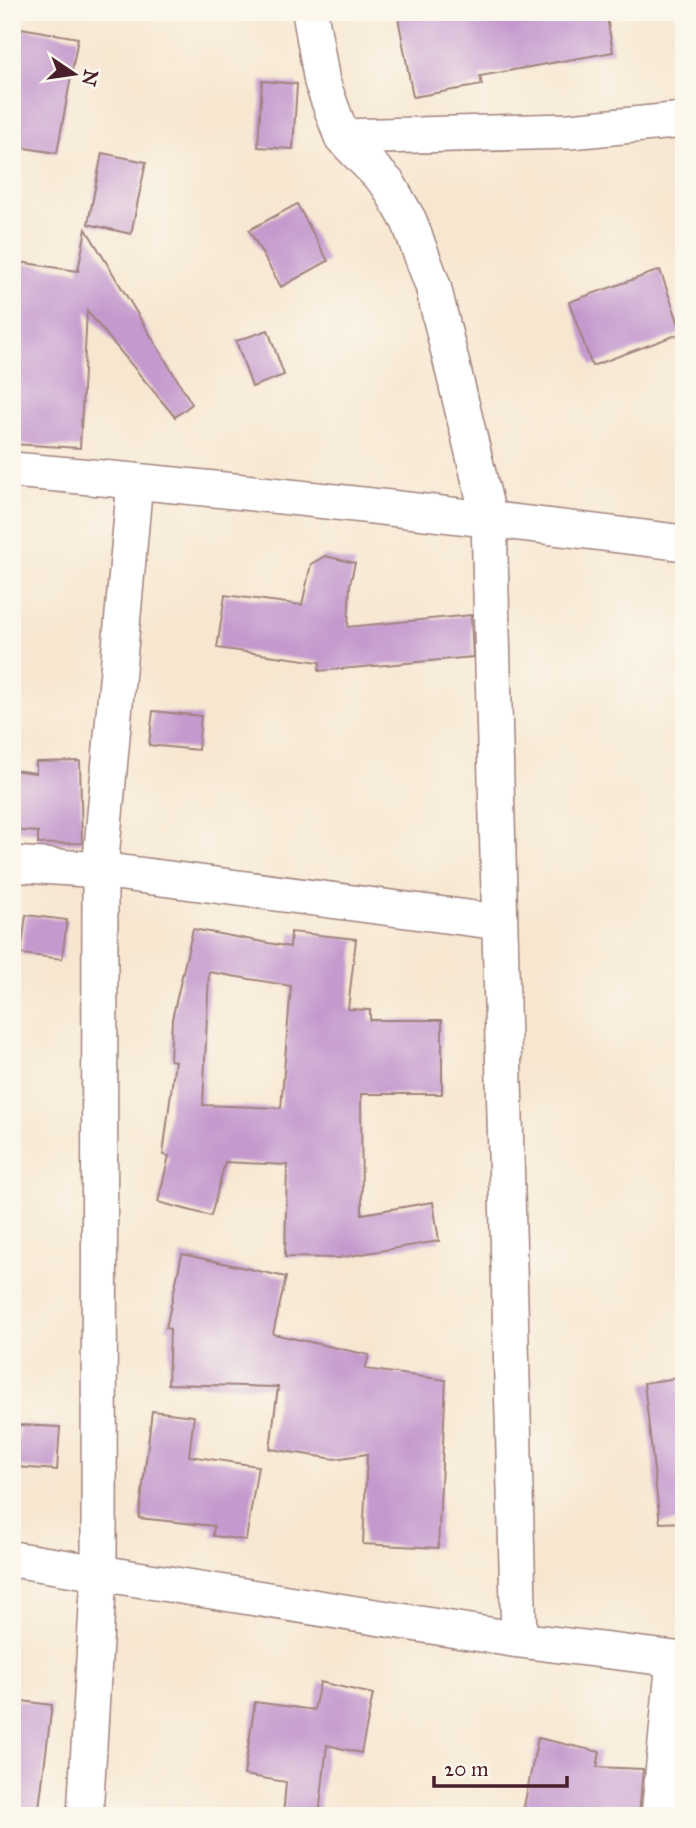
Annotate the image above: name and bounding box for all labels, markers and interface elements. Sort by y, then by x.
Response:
north arrow [38,38,108,108]
text: N [77,67,103,88]
scale bar [434,1744,566,1788]
text: 20 m [444,1756,489,1782]

